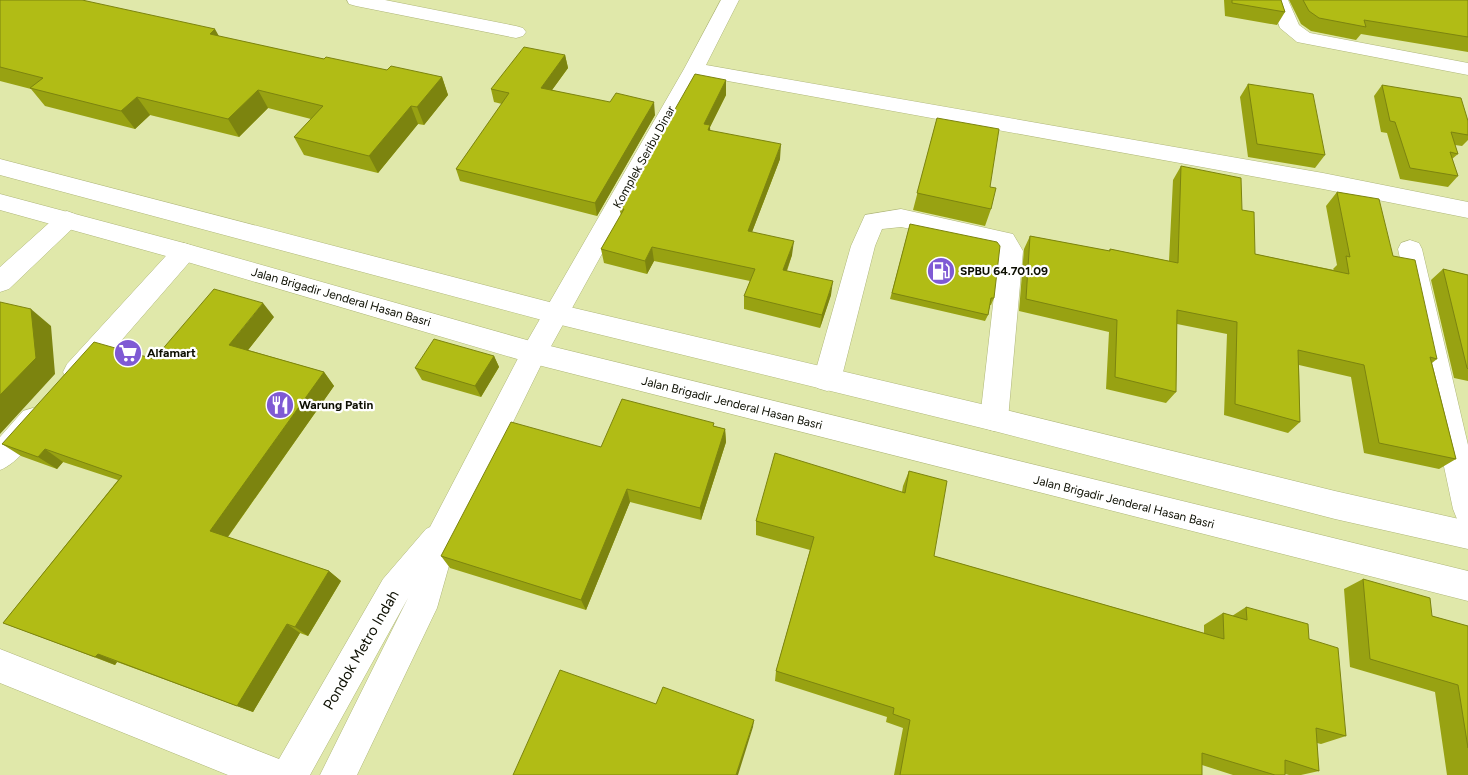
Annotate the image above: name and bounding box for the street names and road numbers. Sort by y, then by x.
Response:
street label: Komplek Seribu Dinar [610,103,678,211]
street label: Jalan Brigadir Jenderal Hasan Basri [250,265,432,329]
street label: Jalan Brigadir Jenderal Hasan Basri [640,374,824,432]
street label: Jalan Brigadir Jenderal Hasan Basri [1032,473,1216,531]
street label: Pondok Metro Indah [319,587,403,713]

